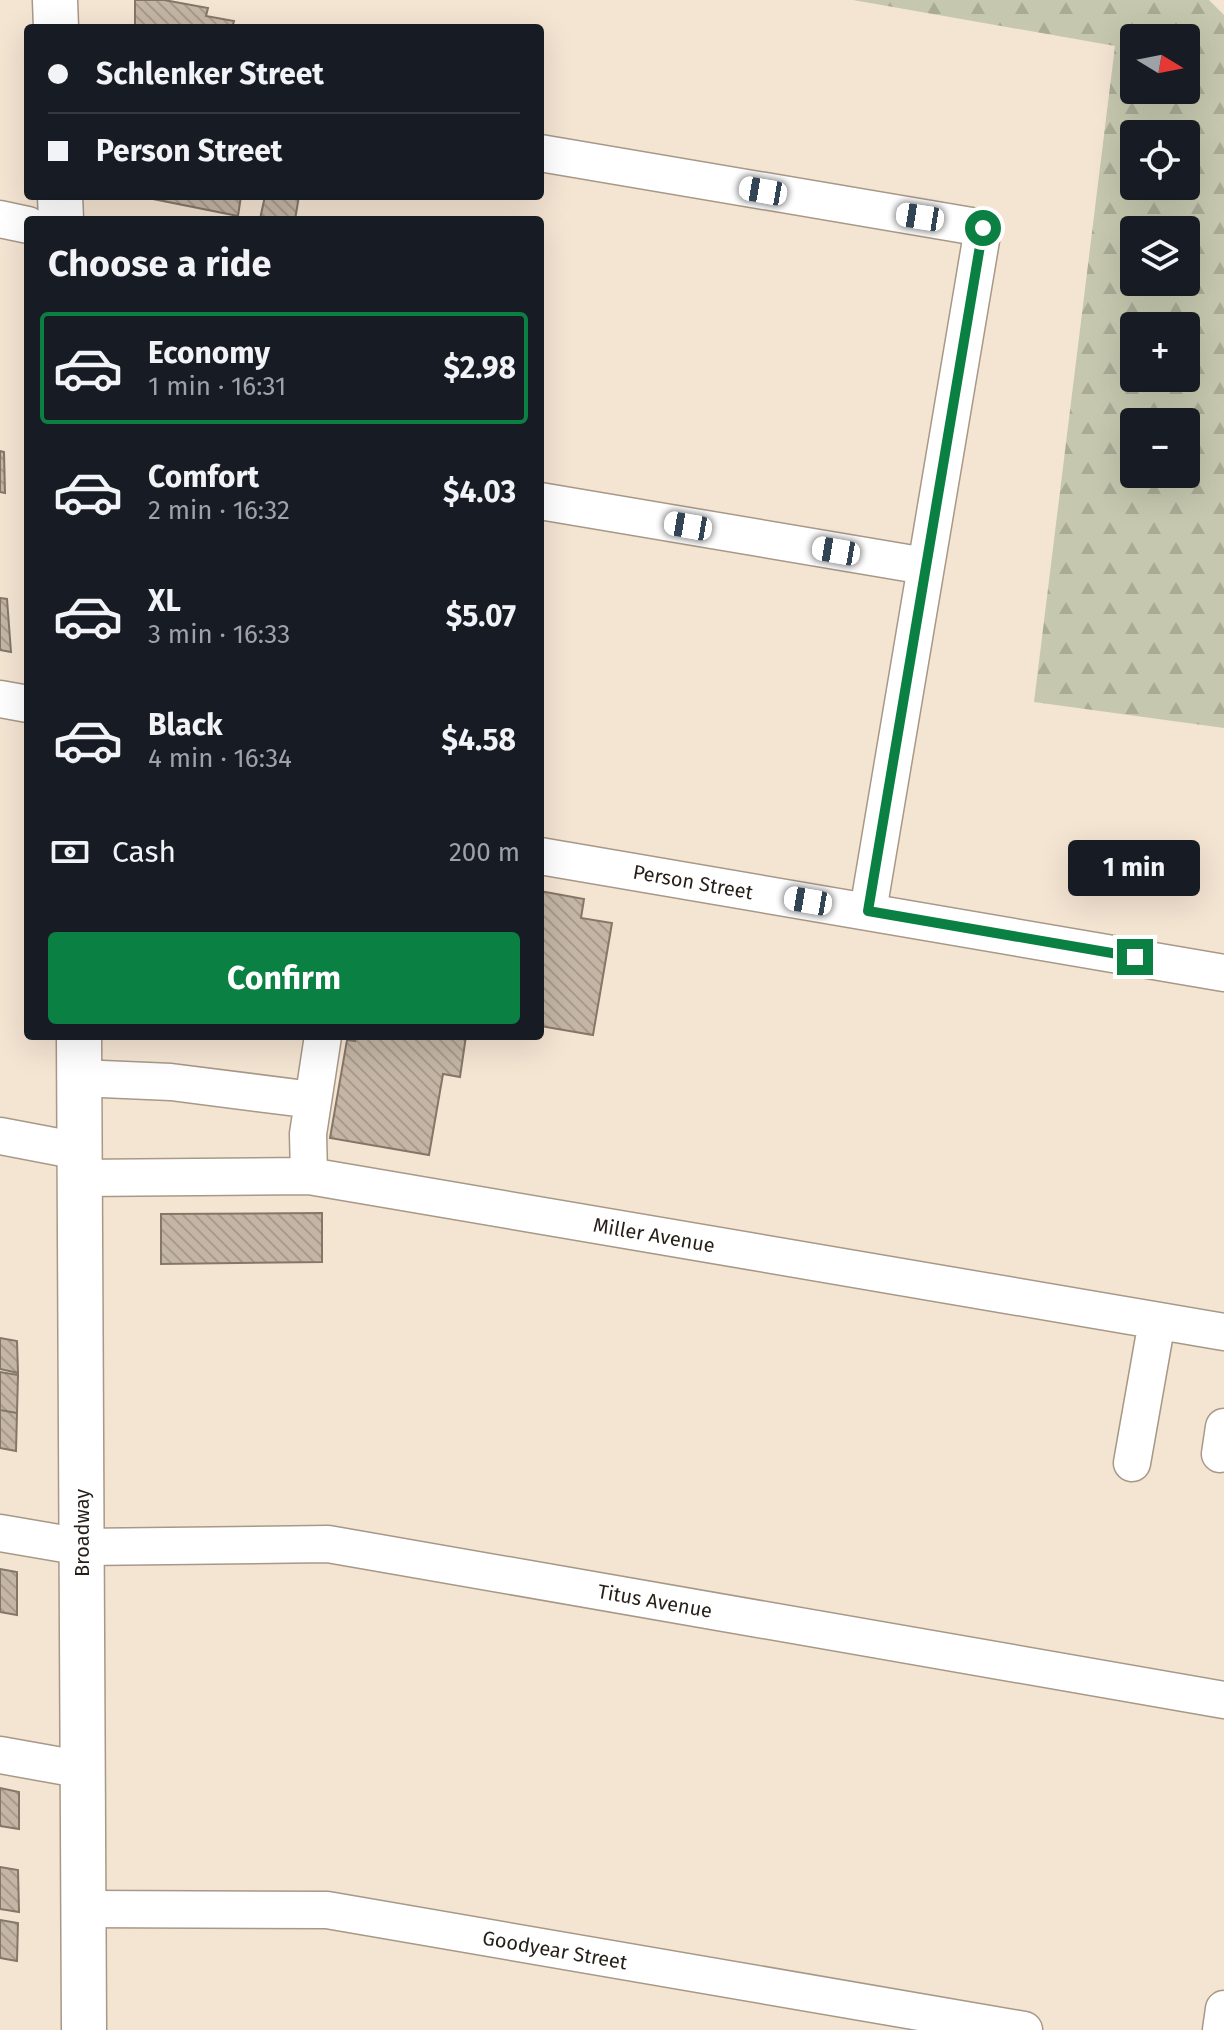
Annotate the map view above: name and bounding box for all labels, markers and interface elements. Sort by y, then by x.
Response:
north arrow [1120,24,1200,104]
map controls [1120,24,1200,488]
text: Schlenker Street [96,56,324,92]
button: locate [1120,120,1200,200]
text: Person Street [96,133,282,169]
car [737,175,789,207]
car [894,201,946,233]
route start [965,210,1001,246]
button: layers [1120,216,1200,296]
text: Choose a ride [48,242,271,286]
button: + [1120,312,1200,392]
icon: car [52,332,124,404]
text: Economy [148,335,270,371]
text: $2.98 [444,350,516,386]
text: 1 min · 16:31 [148,371,286,402]
button: − [1120,408,1200,488]
icon: car [52,456,124,528]
text: Comfort [148,459,259,495]
text: $4.03 [443,474,516,510]
text: 2 min · 16:32 [148,495,290,526]
car [662,510,714,542]
car [810,535,862,567]
icon: car [52,580,124,652]
text: XL [148,583,181,619]
text: $5.07 [446,598,516,634]
text: 3 min · 16:33 [148,619,290,650]
icon: car [52,704,124,776]
text: Black [148,707,223,743]
text: $4.58 [442,722,516,758]
text: 4 min · 16:34 [148,743,292,774]
icon: cash [48,830,92,874]
text: Cash [112,834,176,870]
text: 200 m [449,837,520,868]
callout: 1 min [1069,841,1201,897]
text: 1 min [1103,852,1165,883]
street label: Person Street [631,860,756,905]
car [782,885,834,917]
button: Confirm [48,932,520,1024]
route end [1117,939,1153,975]
street label: Miller Avenue [591,1212,717,1258]
street label: Broadway [70,1489,94,1577]
street label: Titus Avenue [596,1579,714,1623]
street label: Goodyear Street [481,1925,630,1975]

